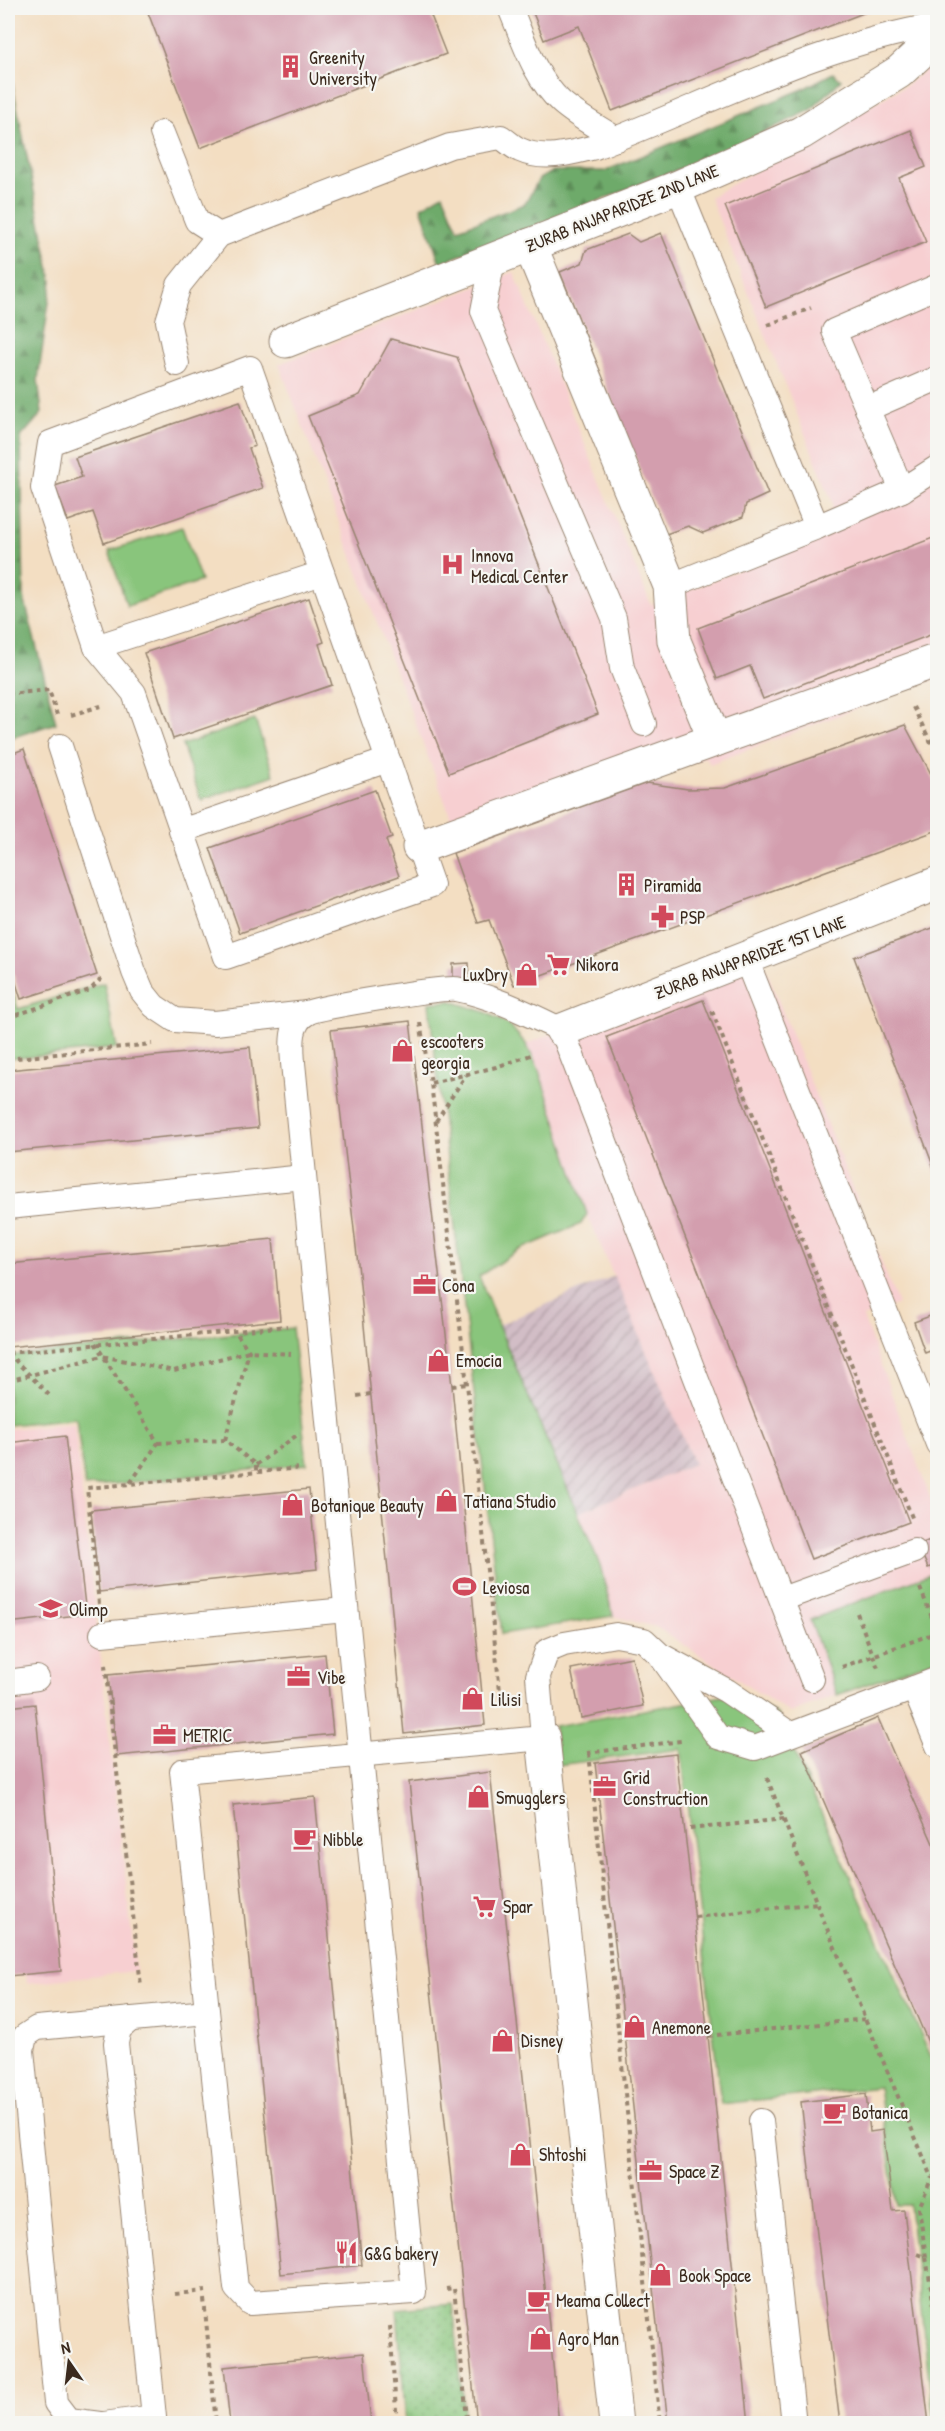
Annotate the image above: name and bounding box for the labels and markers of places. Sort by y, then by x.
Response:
place label: Greenity University [309,45,378,91]
building icon: Greenity University [278,54,304,80]
place label: Innova Medical Center [471,543,568,589]
hospital icon: Innova Medical Center [440,552,466,578]
building icon: Piramida [613,872,639,898]
place label: Piramida [644,873,701,898]
pharmacy icon: PSP [649,904,675,930]
place label: PSP [680,905,706,930]
supermarket icon: Nikora [545,951,571,977]
place label: Nikora [576,952,618,977]
shop icon: LuxDry [513,961,539,987]
place label: LuxDry [463,962,508,987]
place label: escooters georgia [421,1029,484,1075]
shop icon: escooters georgia [390,1038,416,1064]
office icon: Cona [411,1272,437,1298]
place label: Cona [442,1273,474,1298]
shop icon: Emocia [425,1347,451,1373]
place label: Emocia [456,1348,502,1373]
shop icon: Tatiana Studio [433,1488,459,1514]
place label: Tatiana Studio [464,1489,556,1514]
shop icon: Botanique Beauty [280,1492,306,1518]
place label: Botanique Beauty [311,1493,424,1518]
sports icon: Leviosa [452,1574,478,1600]
place label: Leviosa [483,1575,529,1600]
school or university icon: Olimp [38,1596,64,1622]
place label: Olimp [69,1597,108,1622]
office icon: Vibe [286,1664,312,1690]
place label: Vibe [317,1665,346,1690]
shop icon: Lilisi [460,1686,486,1712]
place label: Lilisi [491,1687,522,1712]
office icon: METRIC [152,1722,178,1748]
place label: METRIC [183,1723,232,1748]
place label: Grid Construction [623,1765,708,1811]
office icon: Grid Construction [592,1774,618,1800]
shop icon: Smugglers [465,1784,491,1810]
place label: Smugglers [496,1785,566,1810]
cafe icon: Nibble [292,1826,318,1852]
place label: Nibble [323,1827,363,1852]
supermarket icon: Spar [472,1893,498,1919]
place label: Spar [503,1894,533,1919]
shop icon: Anemone [621,2014,647,2040]
place label: Anemone [652,2015,711,2040]
shop icon: Disney [490,2027,516,2053]
place label: Disney [521,2028,564,2053]
cafe icon: Botanica [821,2099,847,2125]
place label: Botanica [852,2100,908,2125]
shop icon: Shtoshi [508,2141,534,2167]
place label: Shtoshi [539,2142,587,2167]
office icon: Space Z [638,2158,664,2184]
place label: Space Z [669,2159,719,2184]
restaurant icon: G&G bakery [333,2240,359,2266]
place label: G&G bakery [364,2241,439,2266]
shop icon: Book Space [648,2262,674,2288]
place label: Book Space [679,2263,751,2288]
cafe icon: Meama Collect [525,2287,551,2313]
place label: Meama Collect [556,2288,650,2313]
shop icon: Agro Man [527,2325,553,2351]
place label: Agro Man [558,2326,619,2351]

